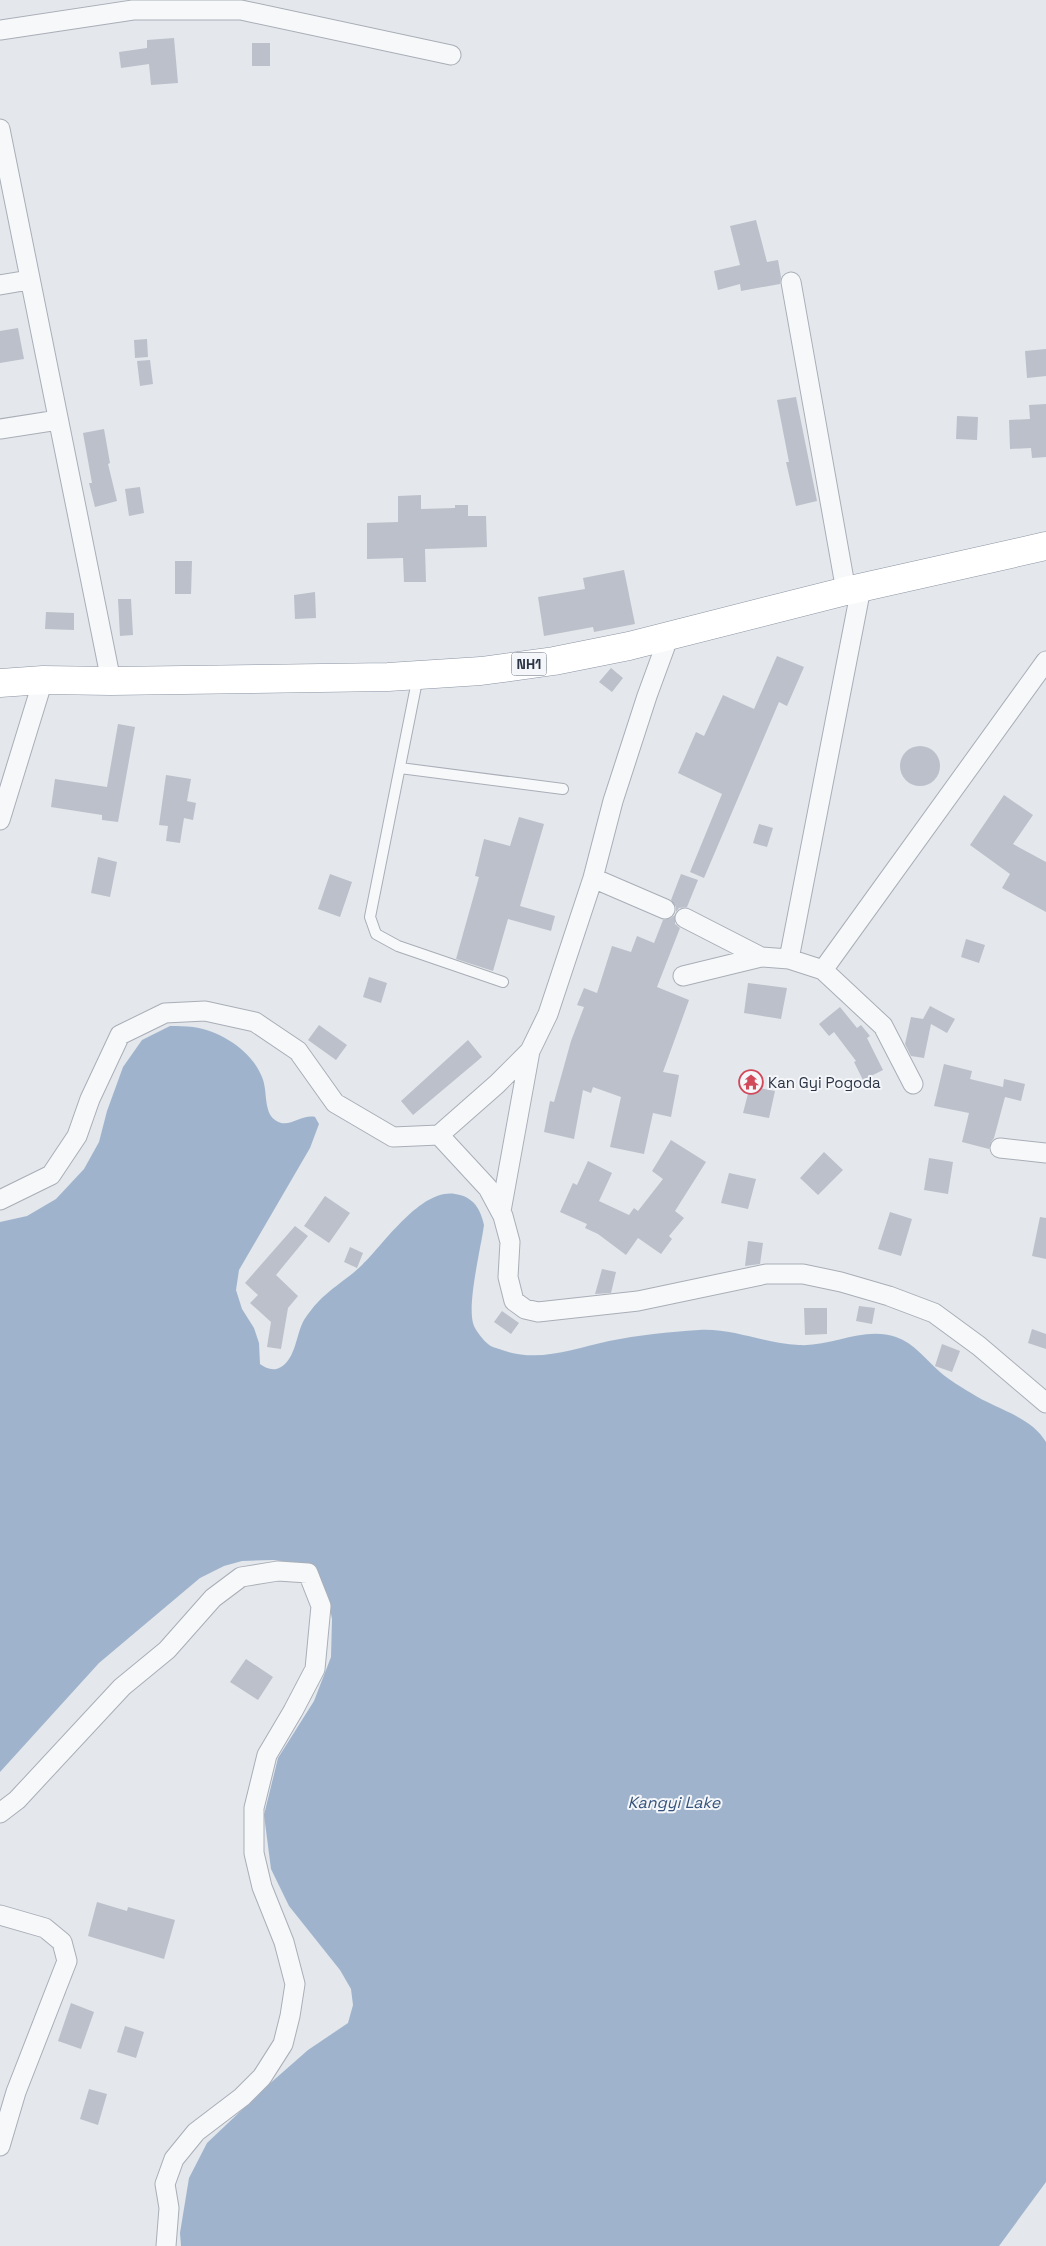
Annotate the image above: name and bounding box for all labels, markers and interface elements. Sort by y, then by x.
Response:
road number: NH1 [512,652,546,676]
temple icon: Kan Gyi Pogoda [738,1069,764,1095]
place label: Kan Gyi Pogoda [768,1073,881,1092]
water label: Kangyi Lake [628,1792,721,1813]

